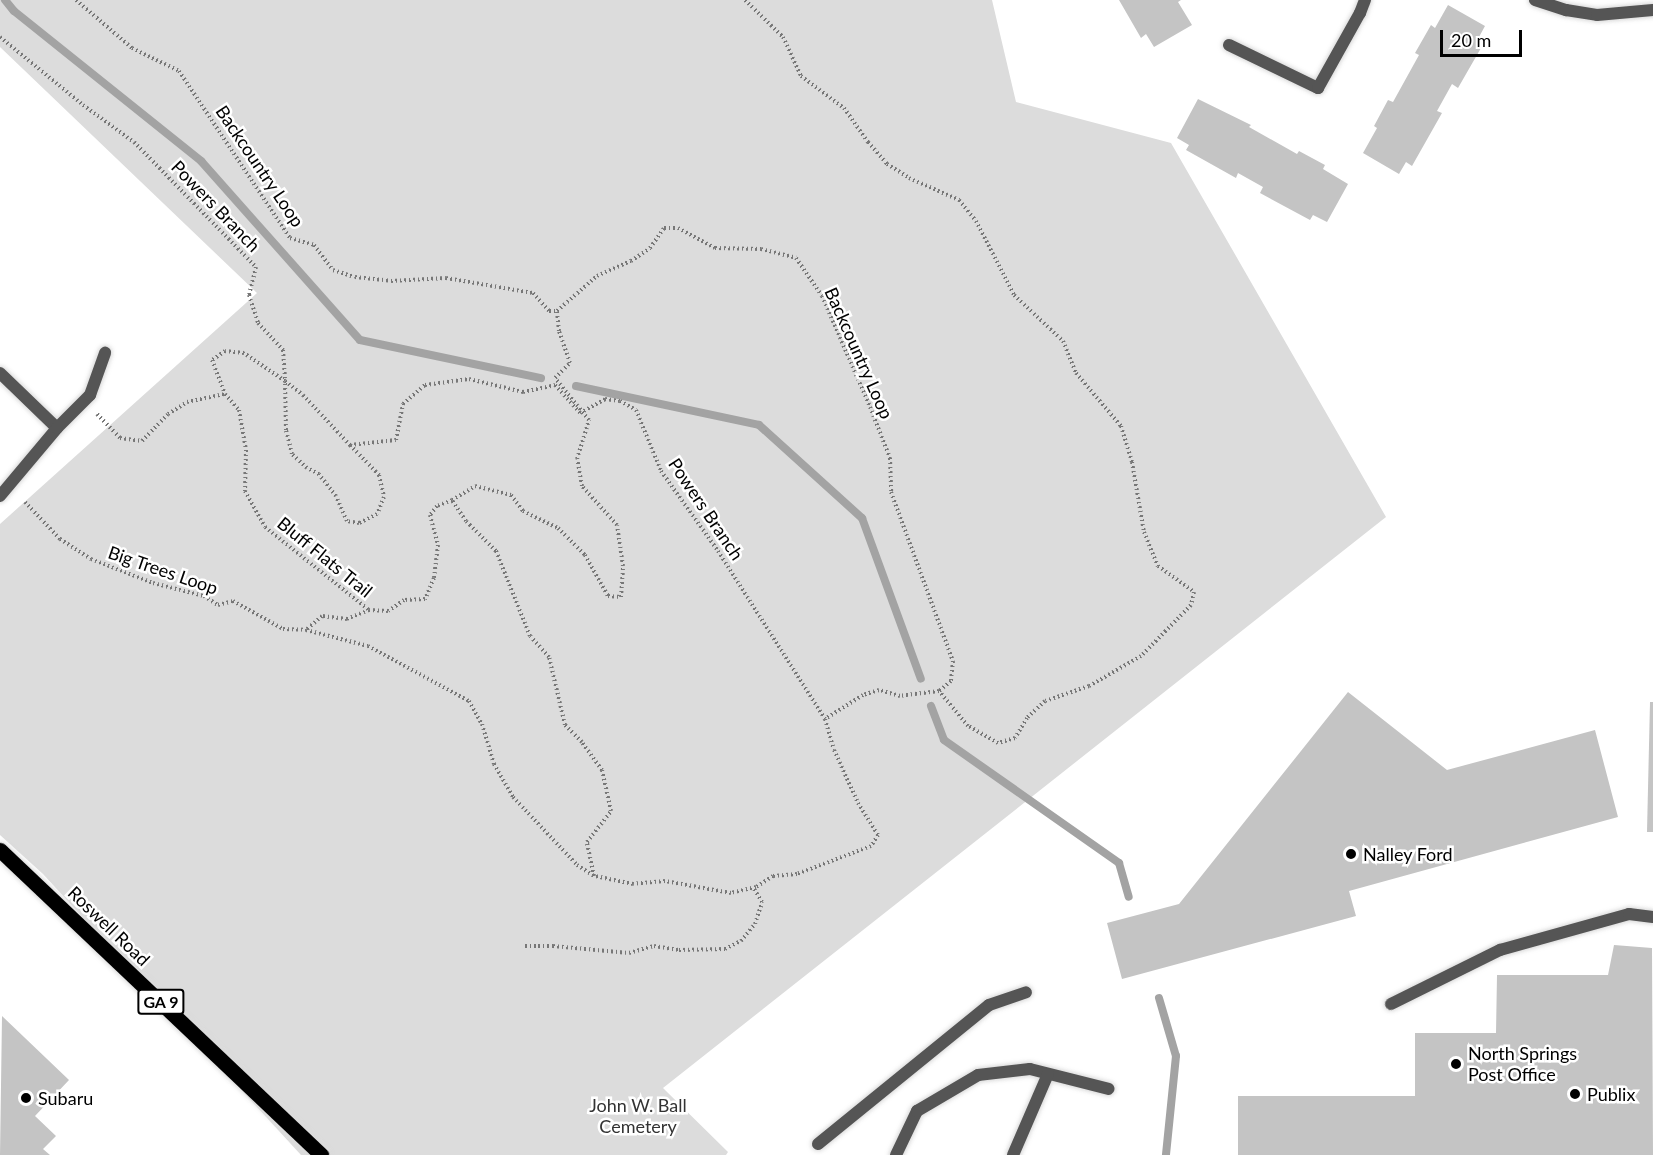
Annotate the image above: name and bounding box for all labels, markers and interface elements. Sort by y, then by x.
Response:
scale bar [1443,18,1526,56]
text: 20 m [1451,29,1491,51]
street label: Backcountry Loop [211,101,309,231]
street label: Powers Branch [167,156,265,256]
street label: Backcountry Loop [820,284,898,422]
street label: Powers Branch [664,454,748,564]
street label: Bluff Flats Trail [273,512,377,602]
street label: Big Trees Loop [105,541,221,599]
place label: Nalley Ford [1363,843,1453,865]
marker: Nalley Ford [1344,847,1358,861]
street label: Roswell Road [64,882,154,970]
road number: GA 9 [137,989,185,1015]
place label: North Springs Post Office [1468,1043,1577,1086]
marker: North Springs Post Office [1449,1057,1463,1071]
place label: Publix [1587,1083,1635,1105]
place label: Subaru [38,1087,93,1109]
marker: Publix [1568,1087,1582,1101]
marker: Subaru [19,1091,33,1105]
park label: John W. Ball Cemetery [589,1095,687,1138]

